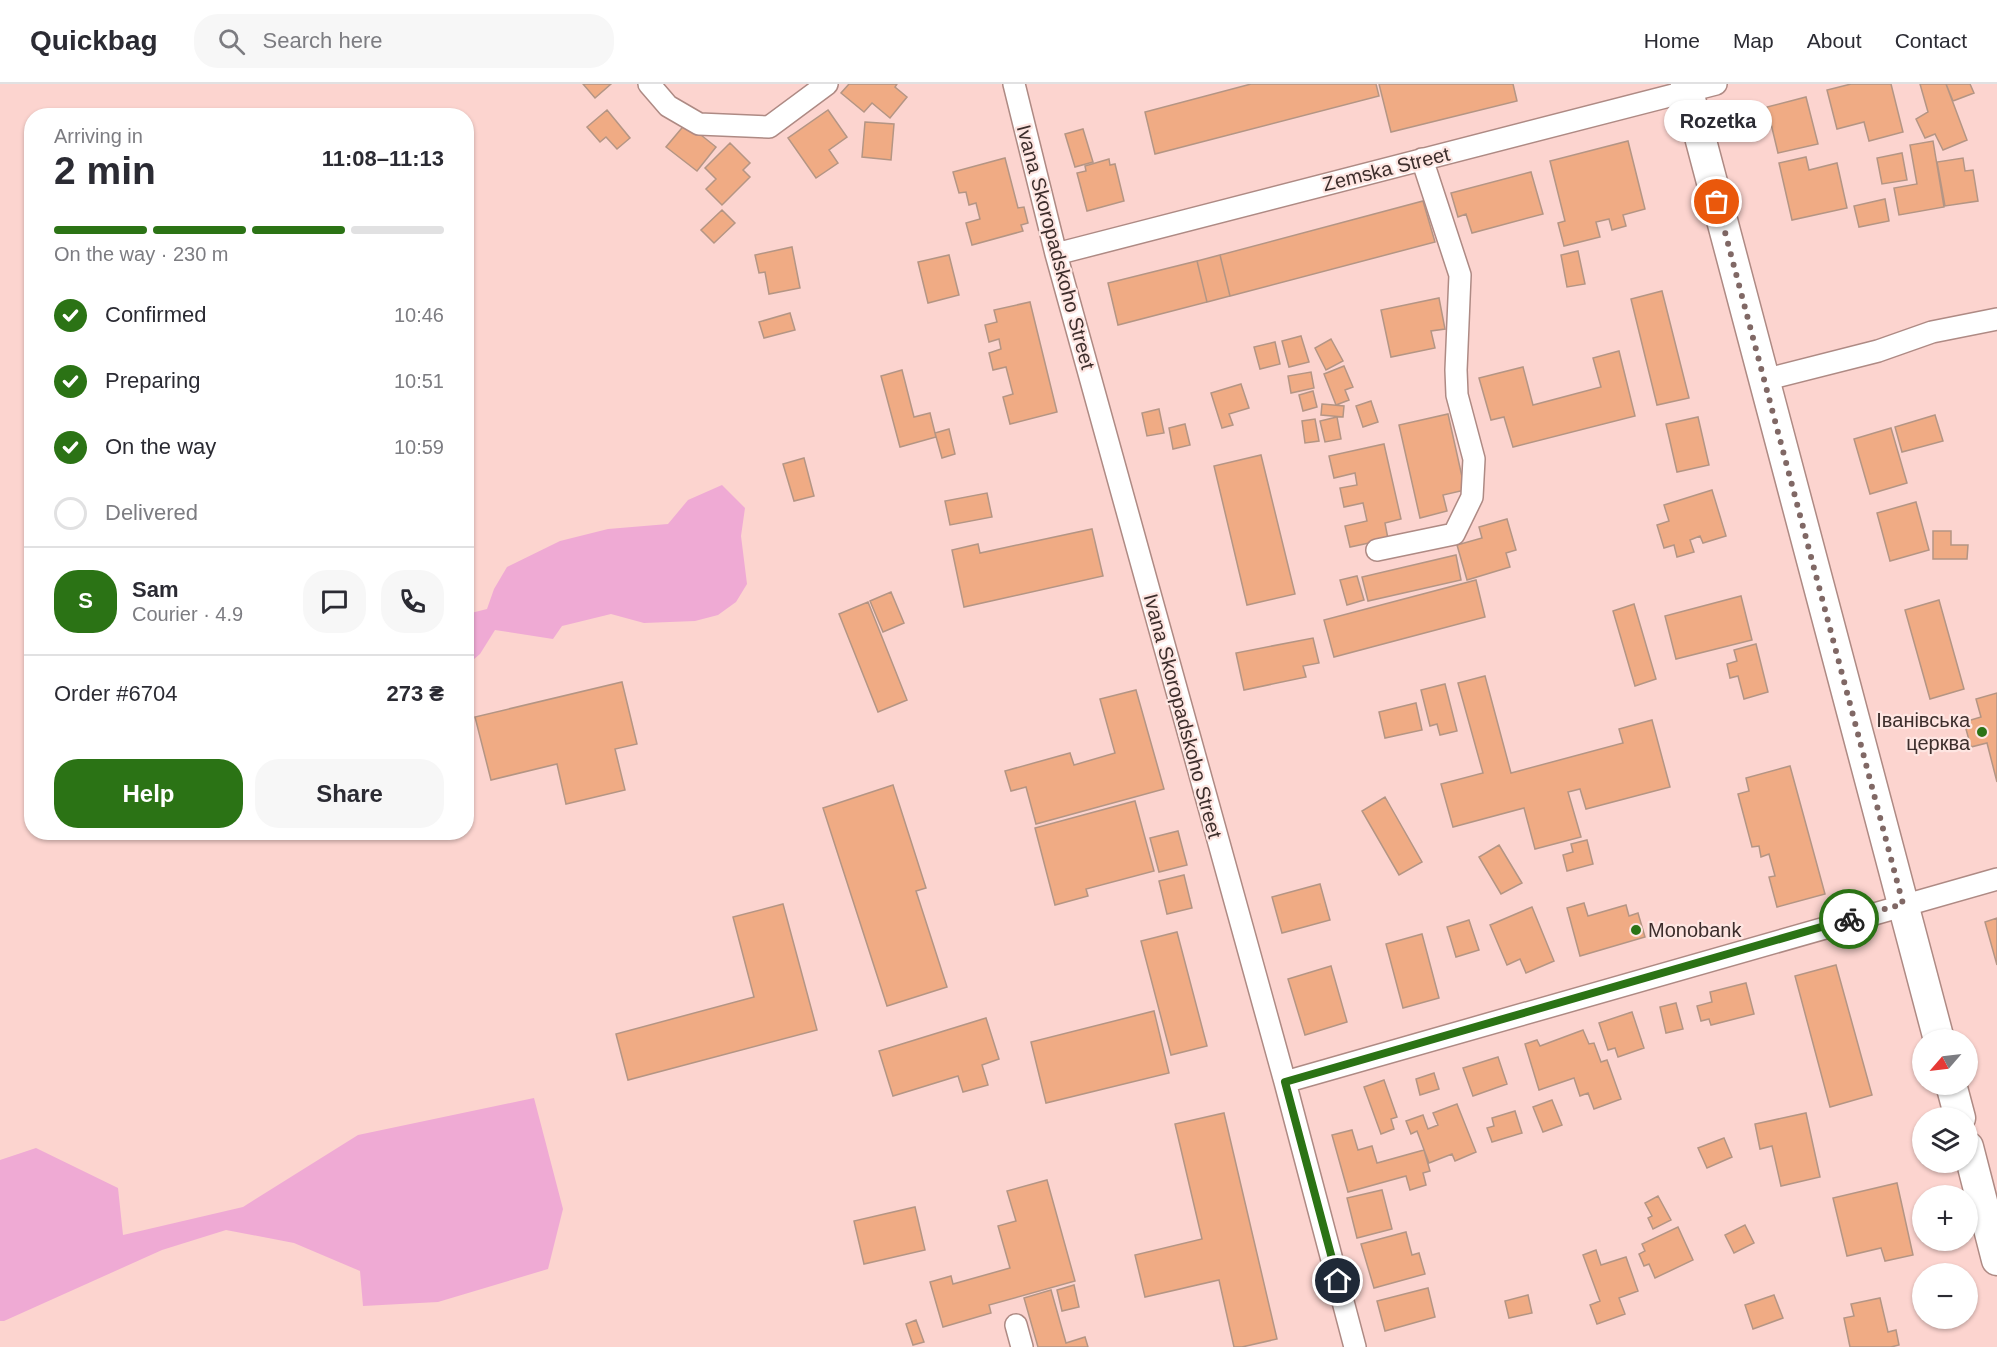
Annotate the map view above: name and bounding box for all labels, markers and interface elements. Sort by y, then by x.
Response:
search box [194,14,614,68]
text: Quickbag [30,25,158,56]
icon: search [215,25,248,58]
text: Search here [263,28,382,53]
text: Home [1644,29,1700,52]
text: Map [1733,29,1774,52]
text: About [1807,29,1862,52]
text: Contact [1895,29,1967,52]
callout: Rozetka [1663,100,1771,142]
text: Rozetka [1680,110,1756,132]
street label: Ivana Skoropadskoho Street [1013,122,1099,372]
text: Arriving in [54,125,143,147]
street label: Zemska Street [1320,142,1452,195]
text: 11:08–11:13 [322,146,444,171]
text: 2 min [54,149,156,192]
pin [1691,176,1742,227]
icon: bag [1700,185,1733,218]
text: On the way · 230 m [54,243,229,265]
icon: check [54,299,87,332]
text: Confirmed [105,302,206,327]
text: 10:46 [394,304,444,326]
icon: check [54,365,87,398]
text: Preparing [105,368,200,393]
text: 10:51 [394,370,444,392]
icon: check [54,431,87,464]
text: On the way [105,434,216,459]
text: 10:59 [394,436,444,458]
text: Delivered [105,500,198,525]
button: chat [303,570,366,633]
button: phone [381,570,444,633]
text: Sam [132,577,178,602]
text: S [78,588,93,613]
street label: Ivana Skoropadskoho Street [1140,591,1226,841]
text: Courier · 4.9 [132,603,243,625]
text: Order #6704 [54,681,178,706]
text: 273 ₴ [387,681,444,706]
place label: Іванівська церква [1876,709,1971,754]
marker: Іванівська церква [1975,725,1989,739]
button: Help [54,759,243,828]
button: Share [255,759,444,828]
courier [1819,889,1879,949]
icon: bike [1833,903,1866,936]
place label: Monobank [1648,919,1742,941]
marker: Monobank [1629,923,1643,937]
north arrow [1912,1029,1978,1095]
map controls [1912,1029,1978,1329]
button: layers [1912,1107,1978,1173]
button: + [1912,1185,1978,1251]
pin [1312,1255,1363,1306]
button: − [1912,1263,1978,1329]
icon: home [1321,1264,1354,1297]

